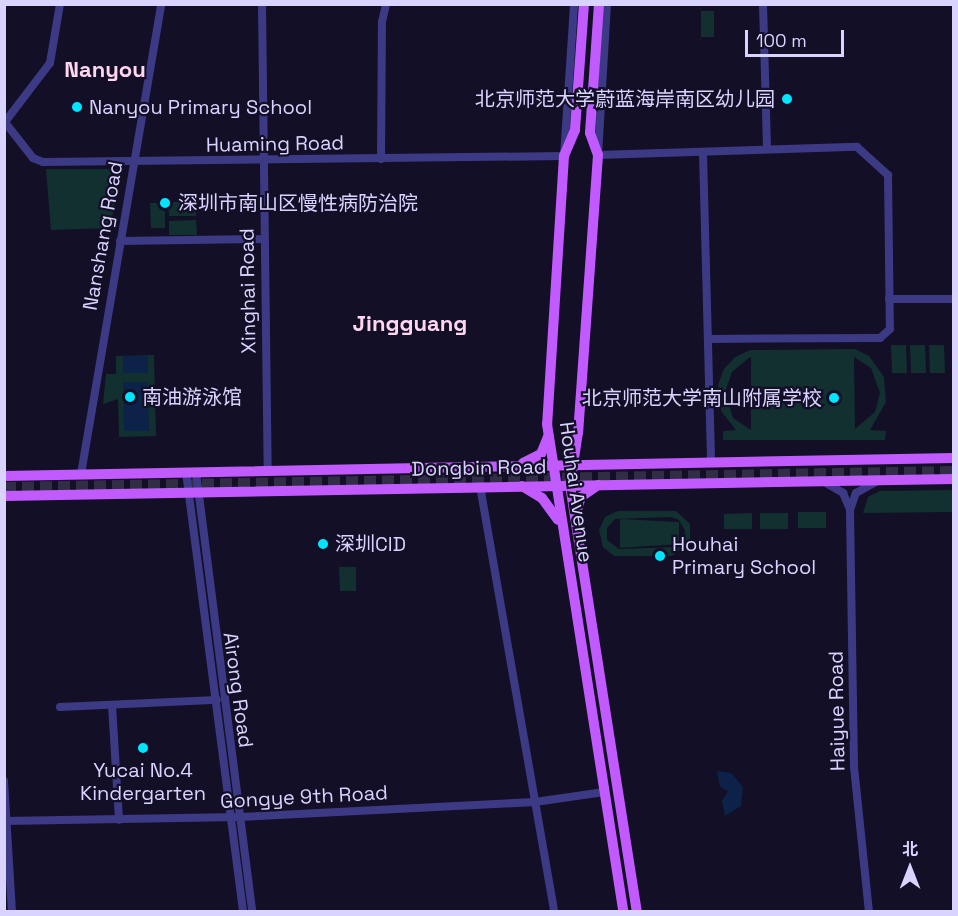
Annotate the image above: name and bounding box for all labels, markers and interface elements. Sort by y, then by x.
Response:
scale bar [748,18,847,56]
text: 100 m [756,29,807,52]
district label: Nanyou [64,57,146,83]
place label: 北京师范大学蔚蓝海岸南区幼儿园 [475,87,775,111]
marker: 北京师范大学蔚蓝海岸南区幼儿园 [780,92,794,106]
place label: Nanyou Primary School [89,95,312,119]
marker: Nanyou Primary School [70,100,84,114]
street label: Huaming Road [206,131,344,157]
street label: Nanshang Road [78,160,128,312]
place label: 深圳市南山区慢性病防治院 [178,191,418,215]
marker: 深圳市南山区慢性病防治院 [156,194,174,212]
street label: Xinghai Road [235,228,261,354]
district label: Jingguang [353,311,467,337]
place label: 南油游泳馆 [142,385,242,409]
place label: 北京师范大学南山附属学校 [582,386,822,410]
marker: 南油游泳馆 [123,390,137,404]
marker: 北京师范大学南山附属学校 [827,391,841,405]
street label: Houhai Avenue [554,420,598,564]
street label: Dongbin Road [411,455,547,481]
place label: 深圳CID [335,532,406,556]
place label: Houhai Primary School [672,532,816,579]
marker: 深圳CID [316,537,330,551]
marker: Houhai Primary School [653,549,667,563]
street label: Airong Road [218,631,258,749]
street label: Haiyue Road [824,651,850,771]
marker: Yucai No.4 Kindergarten [136,741,150,755]
place label: Yucai No.4 Kindergarten [80,758,206,805]
street label: Gongye 9th Road [220,781,388,813]
north arrow [880,838,940,898]
text: 北 [902,839,918,860]

